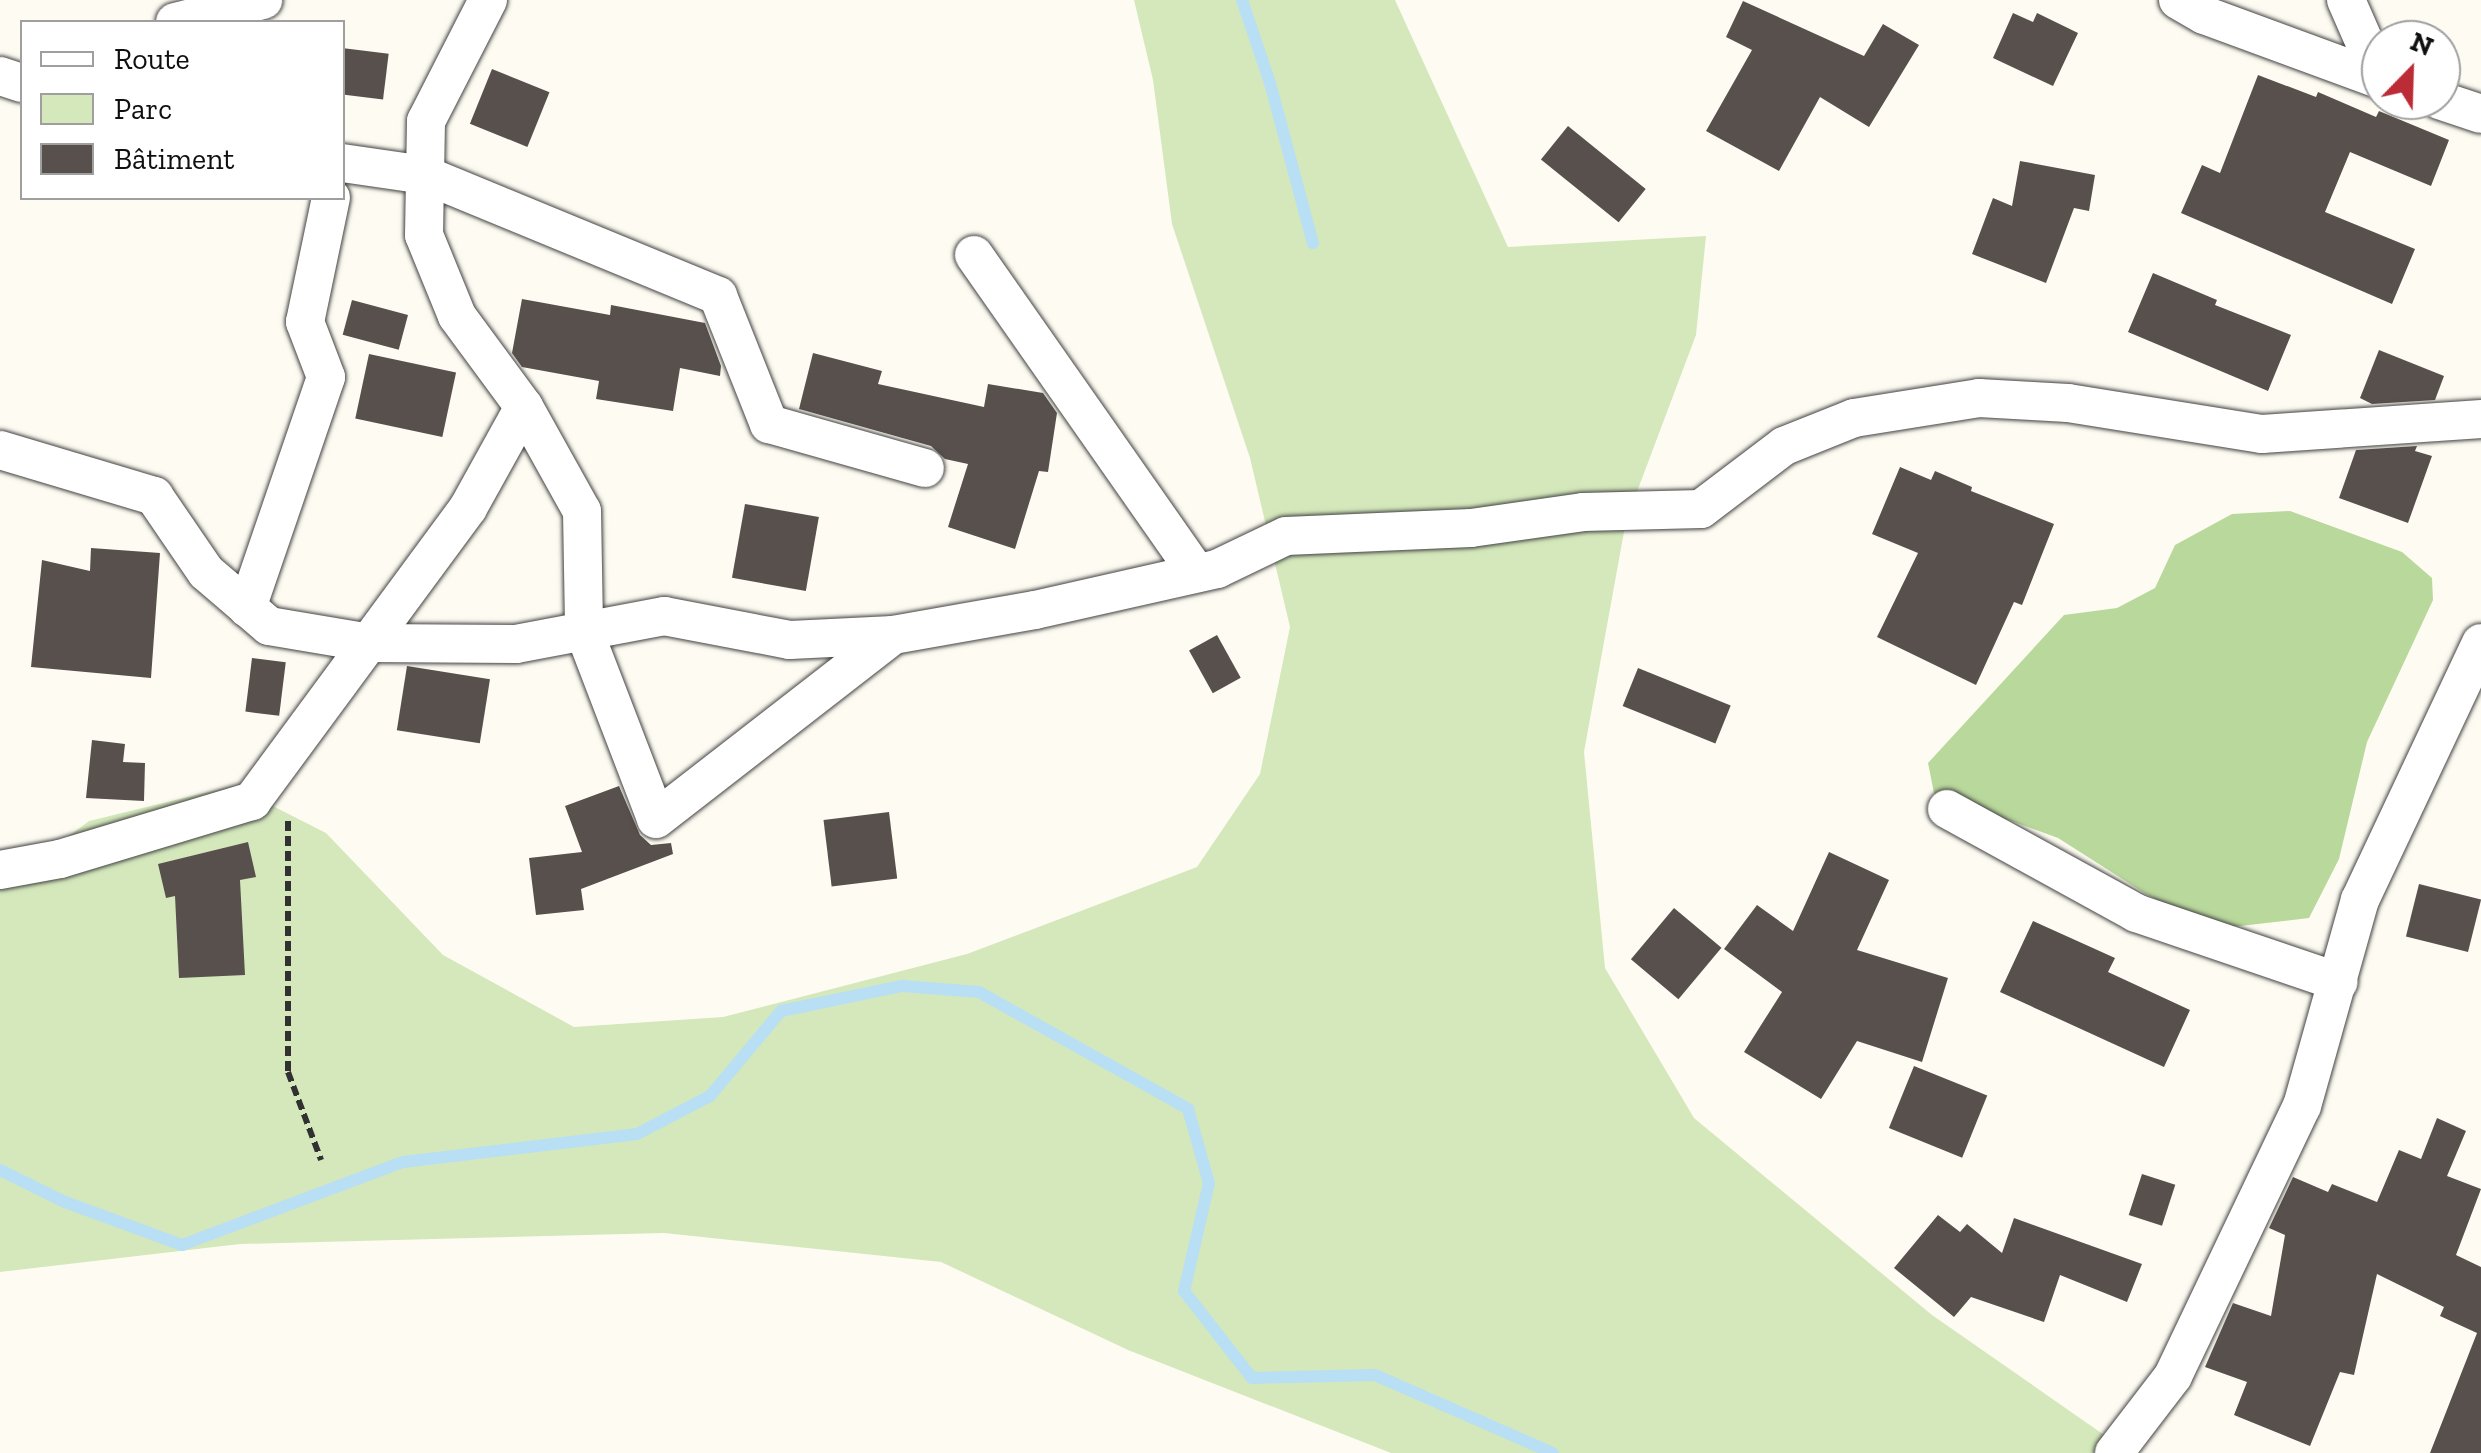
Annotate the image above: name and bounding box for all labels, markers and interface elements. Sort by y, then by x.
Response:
legend [20,20,345,200]
north arrow [2361,20,2461,120]
text: N [2406,24,2438,63]
text: Route [114,41,190,77]
text: Parc [114,91,172,127]
text: Bâtiment [114,141,234,177]

